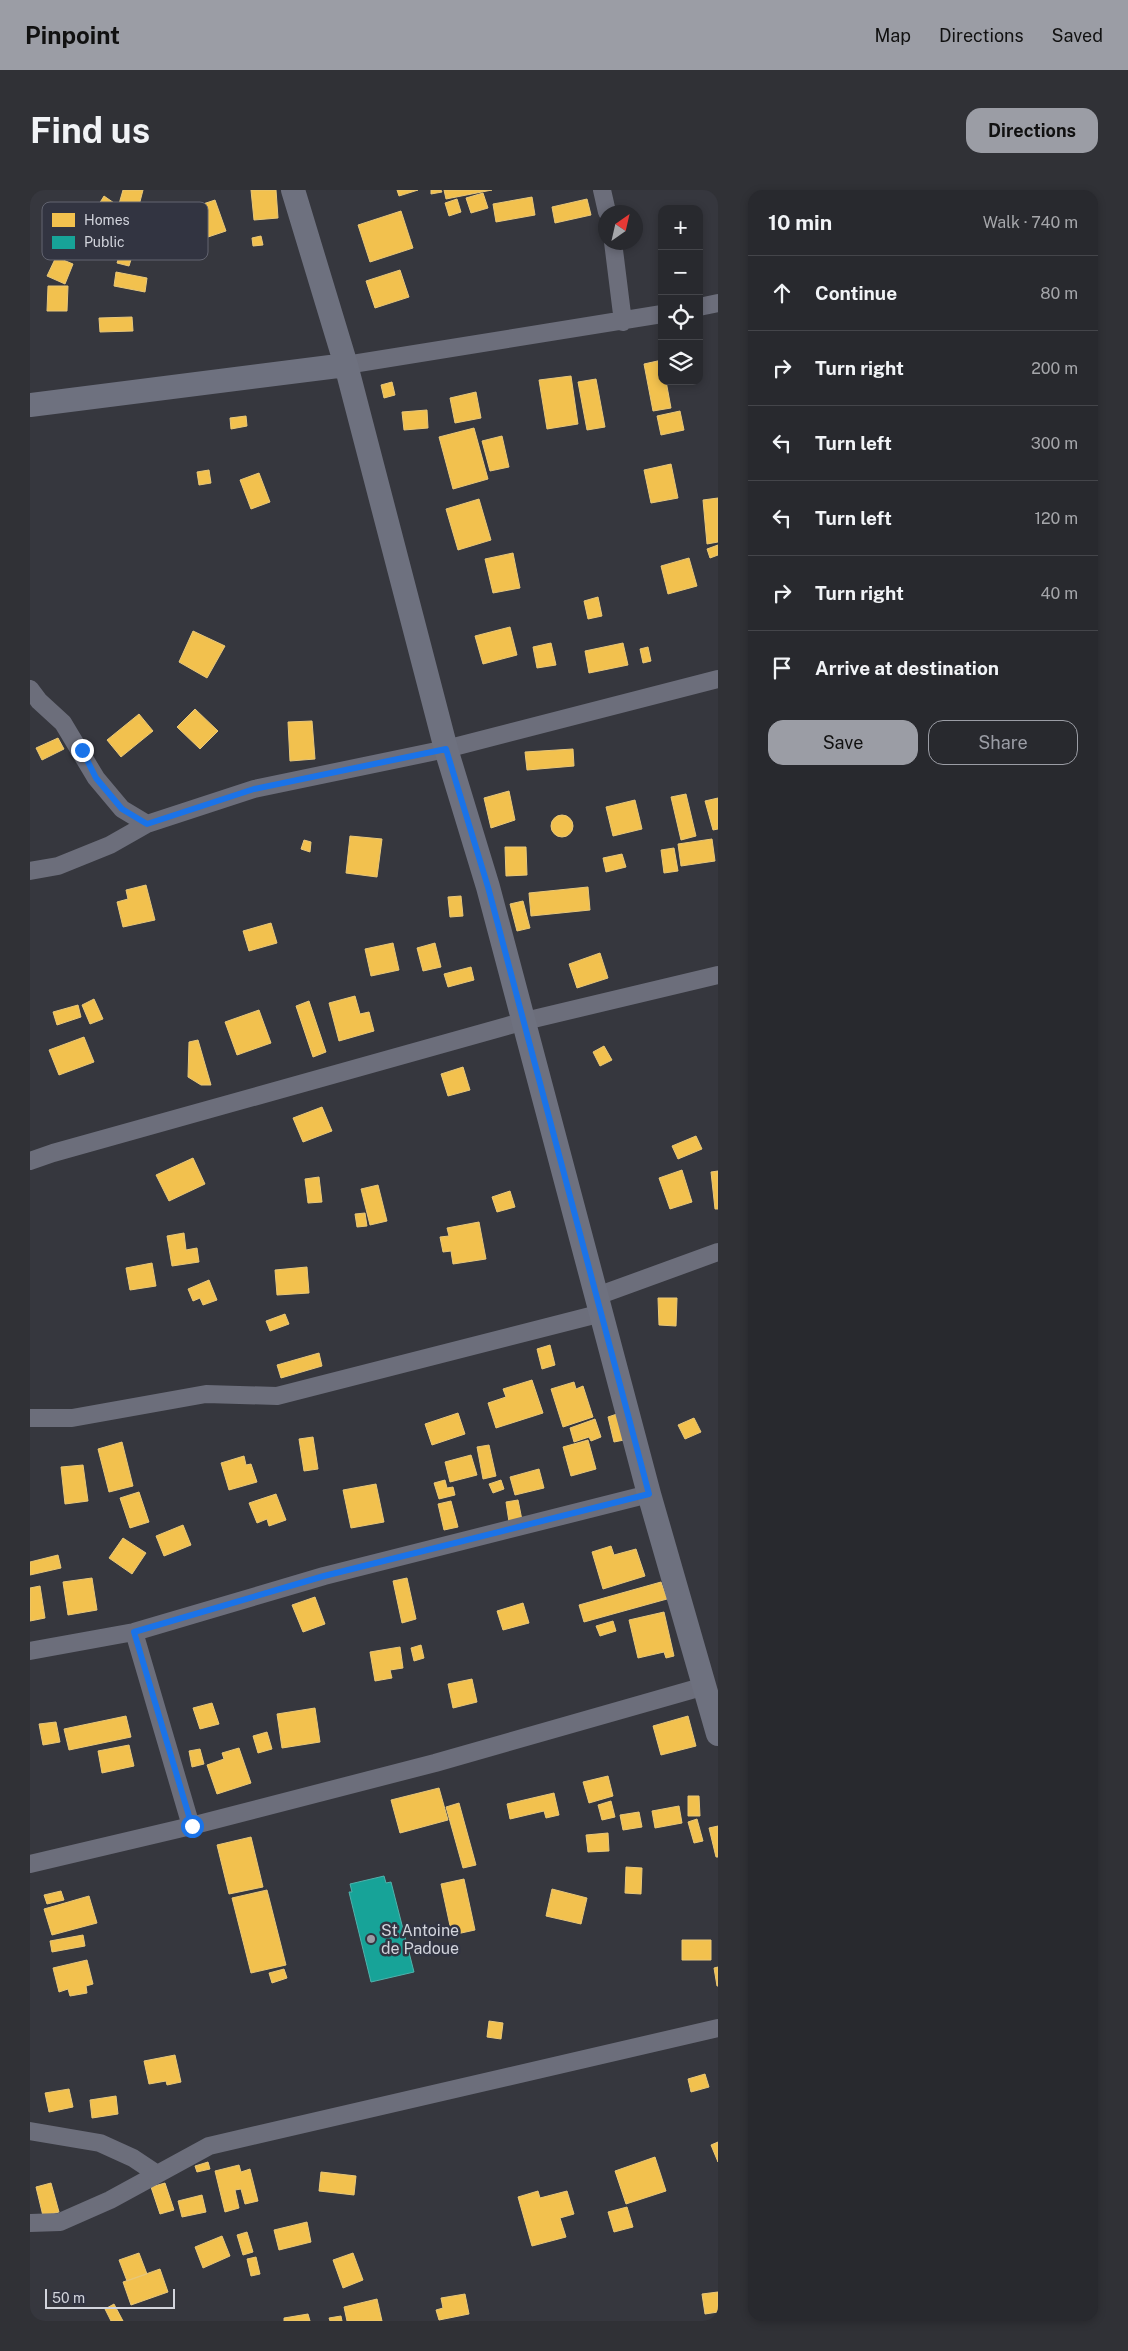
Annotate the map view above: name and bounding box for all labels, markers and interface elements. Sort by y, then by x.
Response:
text: Pinpoint [25,21,120,49]
text: Map [874,25,911,46]
text: Directions [939,25,1024,46]
text: Saved [1052,25,1103,46]
button: Directions [966,108,1098,153]
text: Find us [30,110,150,151]
legend [42,202,208,260]
north arrow [598,205,643,250]
map controls [658,205,703,385]
button: + [658,205,703,250]
text: 10 min [768,210,832,235]
text: Homes [84,212,130,228]
text: Walk · 740 m [983,213,1078,232]
text: Public [84,234,125,250]
button: − [658,250,703,295]
icon: ahead [768,279,796,307]
text: Continue [815,282,897,304]
text: 80 m [1040,284,1078,303]
button: locate [658,295,703,340]
button: layers [658,340,703,385]
icon: right [768,354,796,382]
text: Turn right [815,357,904,379]
text: 200 m [1031,359,1078,378]
icon: left [768,429,796,457]
text: Turn left [815,432,892,454]
text: 300 m [1031,434,1078,453]
icon: left [768,504,796,532]
text: Turn left [815,507,892,529]
text: 120 m [1034,509,1078,528]
icon: right [768,579,796,607]
text: Turn right [815,582,904,604]
text: 40 m [1040,584,1078,603]
icon: arrive [768,654,796,682]
text: Arrive at destination [815,657,999,679]
button: Save [768,720,918,765]
button: Share [928,720,1078,765]
route end [71,739,94,762]
route start [181,1815,204,1838]
place label: St Antoine de Padoue [381,1921,459,1958]
marker: St Antoine de Padoue [365,1933,377,1945]
scale bar [45,2286,175,2309]
text: 50 m [52,2290,85,2306]

